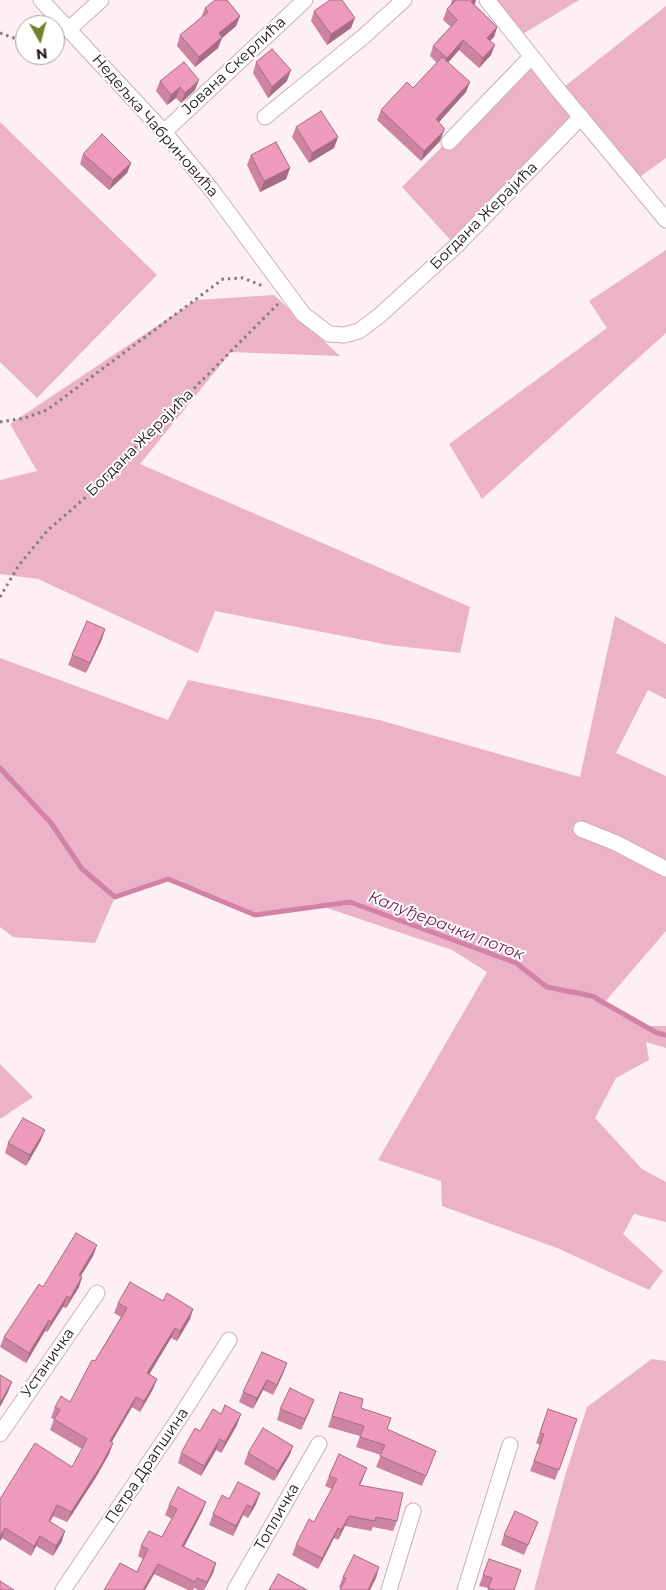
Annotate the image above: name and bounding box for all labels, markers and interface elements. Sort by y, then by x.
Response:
street label: Јована Скерлића [178,13,290,119]
north arrow [15,15,65,65]
text: N [35,44,48,64]
street label: Недељка Чабриновића [88,51,222,201]
street label: Богдана Жерајића [427,159,541,273]
street label: Богдана Жерајића [83,386,197,500]
water label: Калуђерачки поток [366,887,526,965]
street label: Устаничка [18,1325,78,1401]
street label: Петра Драпшина [102,1405,192,1527]
street label: Топличка [251,1481,303,1553]

